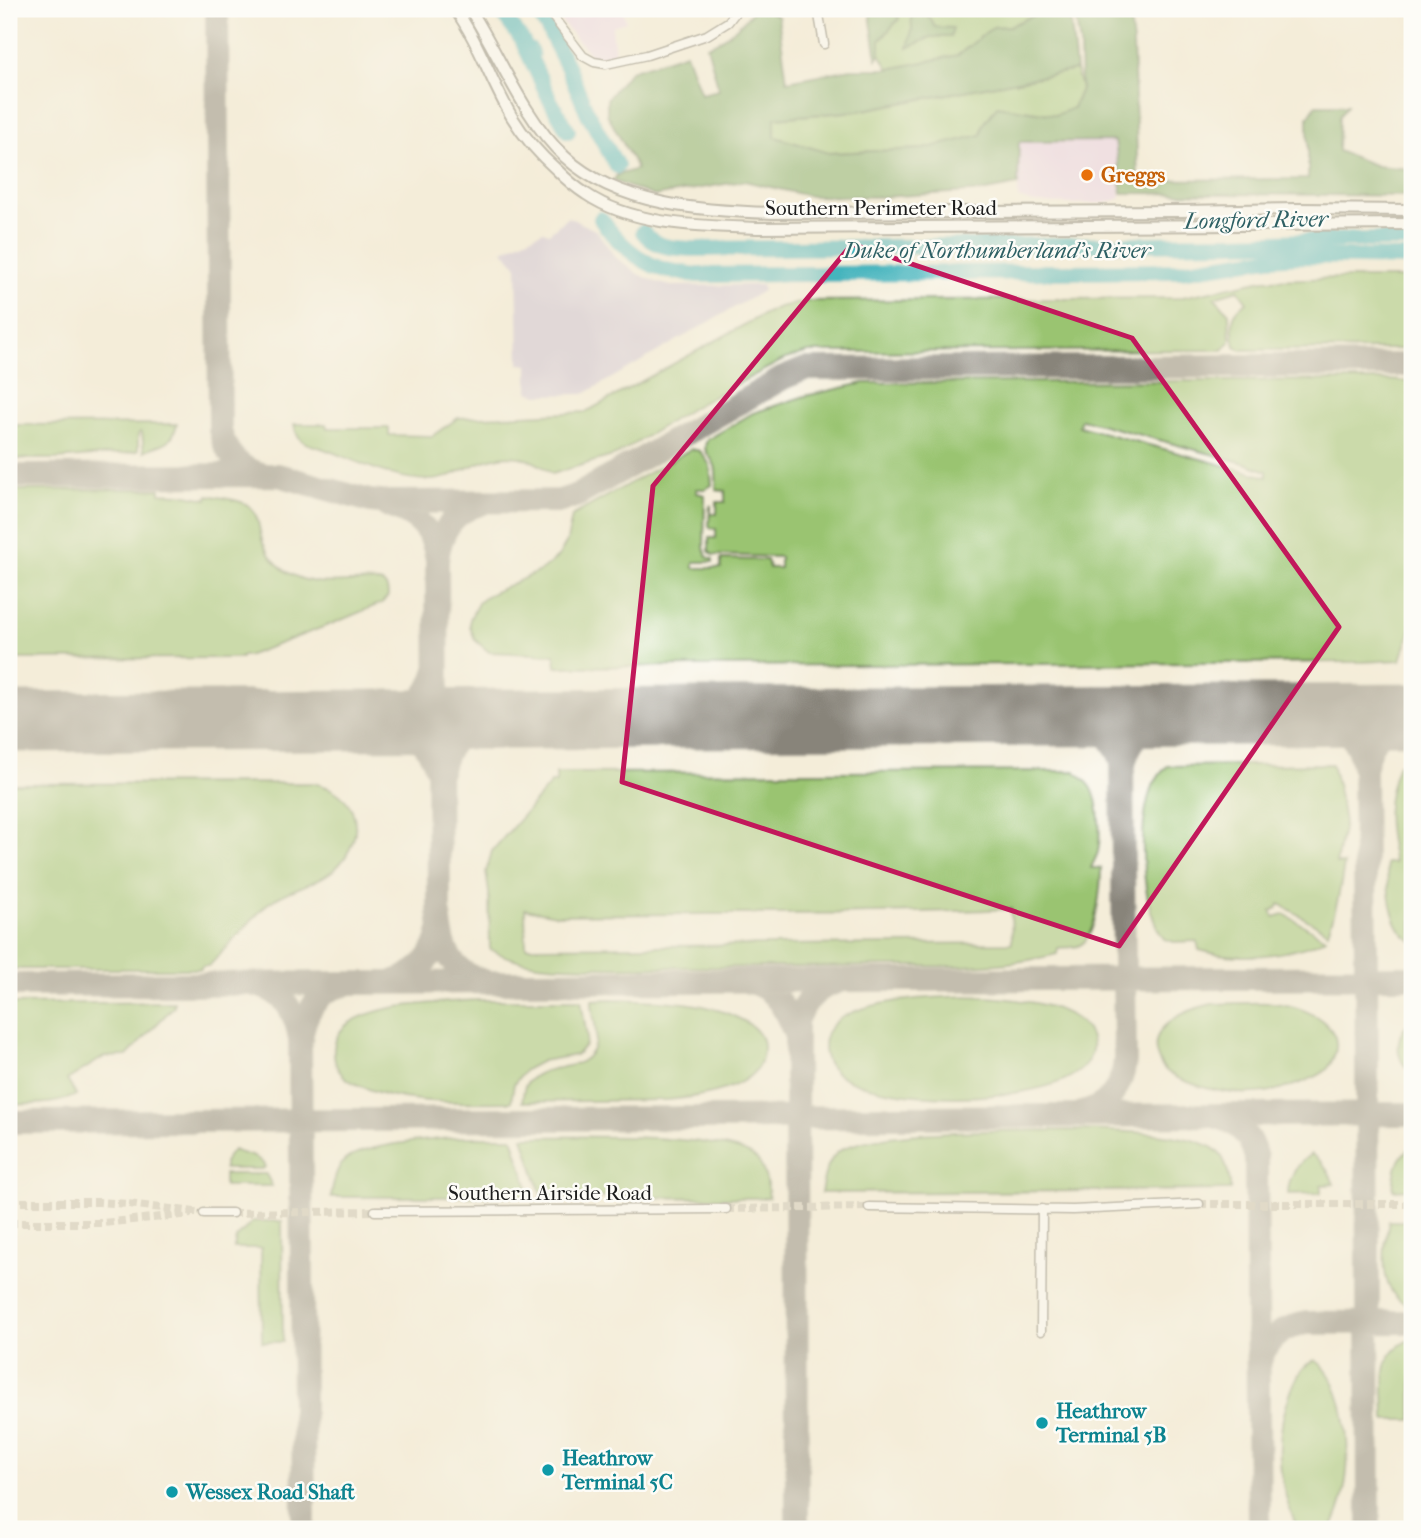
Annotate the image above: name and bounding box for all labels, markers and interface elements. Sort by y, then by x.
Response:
place label: Greggs [1101,163,1165,187]
marker: Greggs [1079,167,1095,183]
street label: Southern Perimeter Road [765,196,997,220]
water label: Longford River [1182,205,1330,235]
water label: Duke of Northumberland's River [842,237,1152,264]
street label: Southern Airside Road [448,1181,653,1205]
place label: Heathrow Terminal 5B [1055,1399,1166,1447]
marker: Heathrow Terminal 5B [1034,1415,1050,1431]
place label: Heathrow Terminal 5C [561,1446,673,1494]
marker: Heathrow Terminal 5C [540,1462,556,1478]
place label: Wessex Road Shaft [185,1480,355,1504]
marker: Wessex Road Shaft [164,1484,180,1500]

